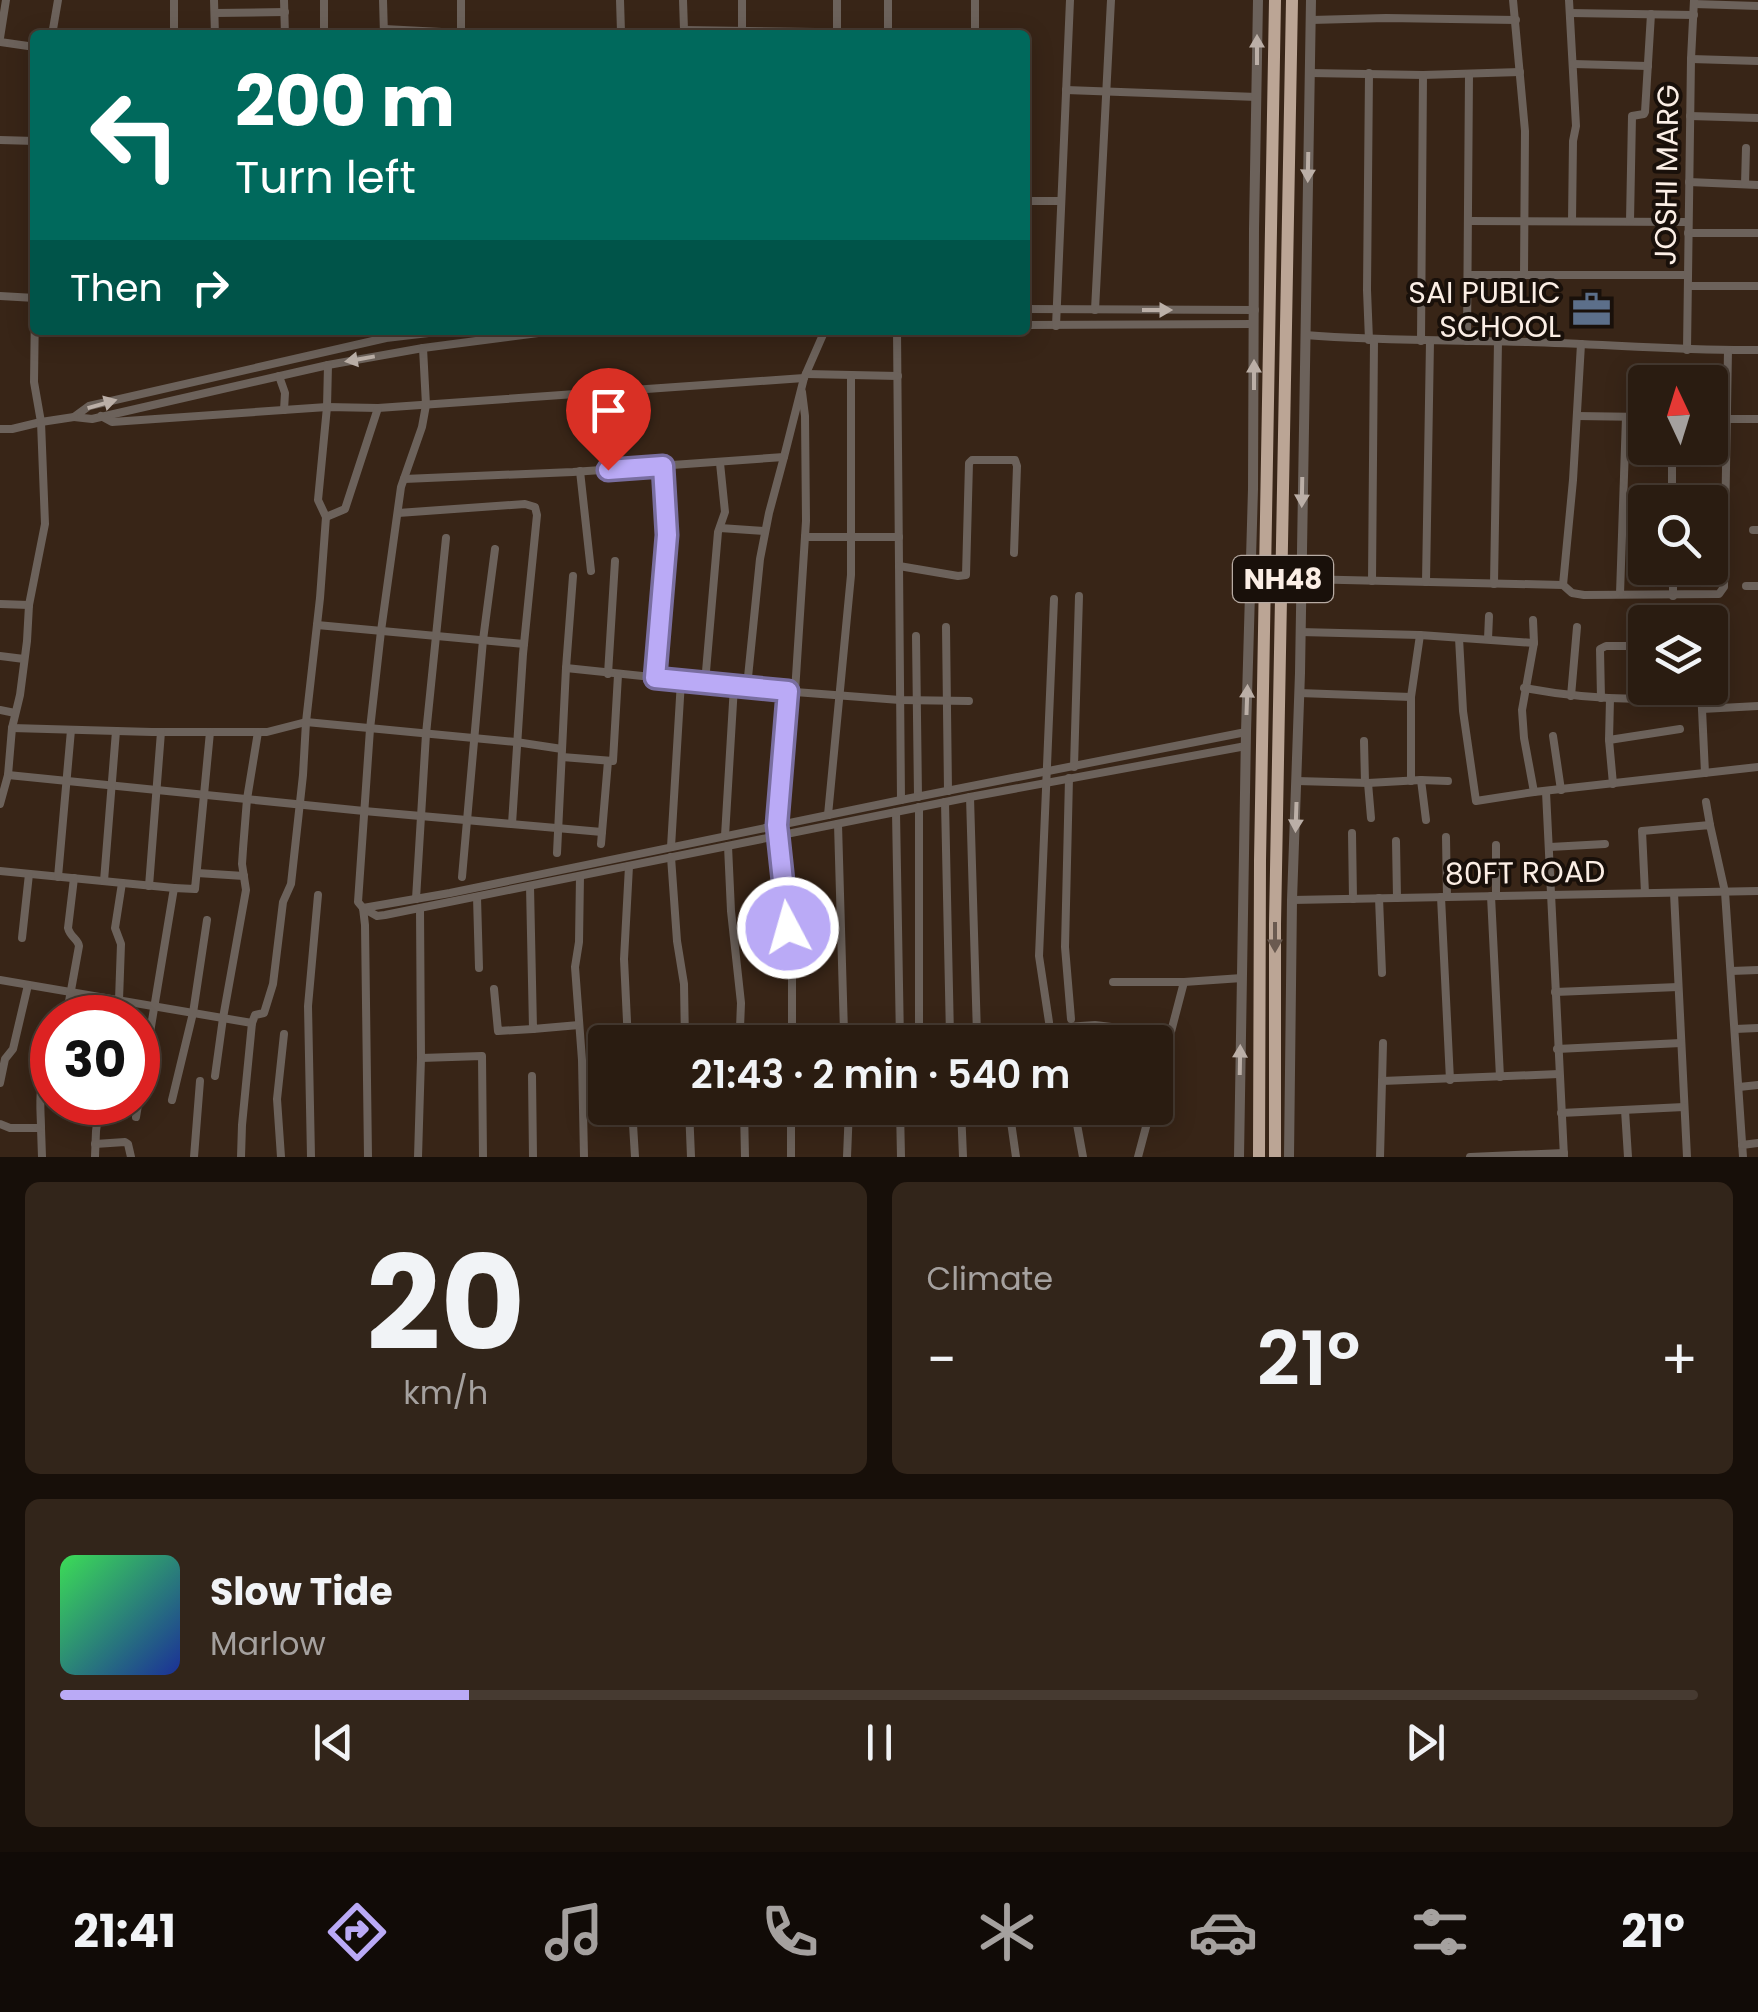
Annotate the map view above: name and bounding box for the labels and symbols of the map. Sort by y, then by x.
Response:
one-way arrow [1249,33,1265,65]
street label: JOSHI MARG [1643,84,1690,266]
one-way arrow [1299,152,1315,184]
place label: SAI PUBLIC SCHOOL [1408,271,1561,348]
office icon: SAI PUBLIC SCHOOL [1570,289,1612,331]
one-way arrow [1142,302,1174,318]
one-way arrow [344,352,376,367]
one-way arrow [1246,358,1262,390]
north arrow [1628,365,1728,465]
pin [566,368,651,471]
one-way arrow [87,396,117,411]
one-way arrow [1294,477,1310,509]
road number: NH48 [1233,556,1333,602]
one-way arrow [1239,683,1255,715]
one-way arrow [1287,802,1303,834]
street label: 80FT ROAD [1444,850,1606,895]
position arrow [736,876,840,980]
one-way arrow [1267,922,1283,954]
speed limit sign: 30 [30,995,160,1125]
one-way arrow [1232,1043,1248,1075]

